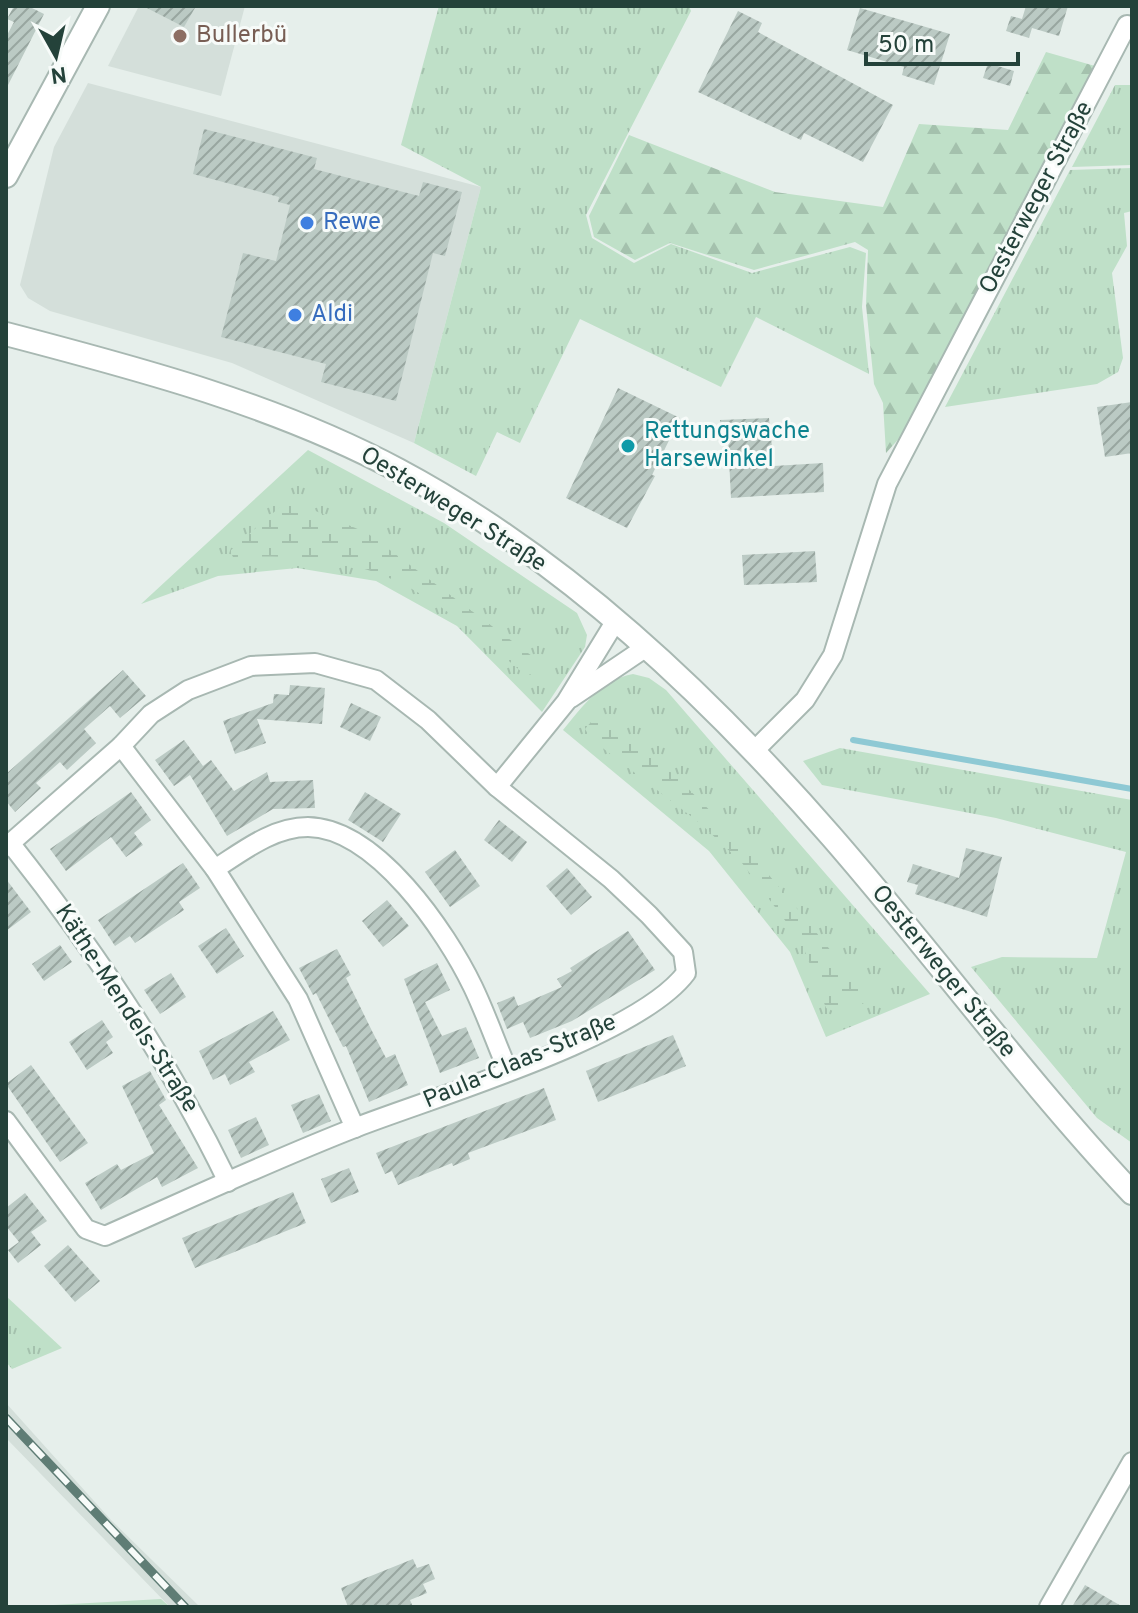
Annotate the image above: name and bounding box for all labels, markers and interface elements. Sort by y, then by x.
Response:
north arrow [16,16,96,96]
scale bar [866,16,1018,66]
place label: Bullerbü [196,21,287,51]
marker: Bullerbü [171,27,189,45]
text: 50 m [878,31,934,61]
text: N [49,59,68,88]
street label: Oesterweger Straße [974,96,1100,300]
place label: Rewe [323,208,381,238]
marker: Rewe [298,214,316,232]
place label: Aldi [311,300,353,330]
marker: Aldi [286,306,304,324]
place label: Rettungswache Harsewinkel [644,417,810,475]
marker: Rettungswache Harsewinkel [619,437,637,455]
street label: Oesterweger Straße [354,441,552,579]
street label: Oesterweger Straße [864,879,1022,1065]
street label: Käthe-Mendels-Straße [47,899,205,1119]
street label: Paula-Claas-Straße [419,1008,621,1116]

